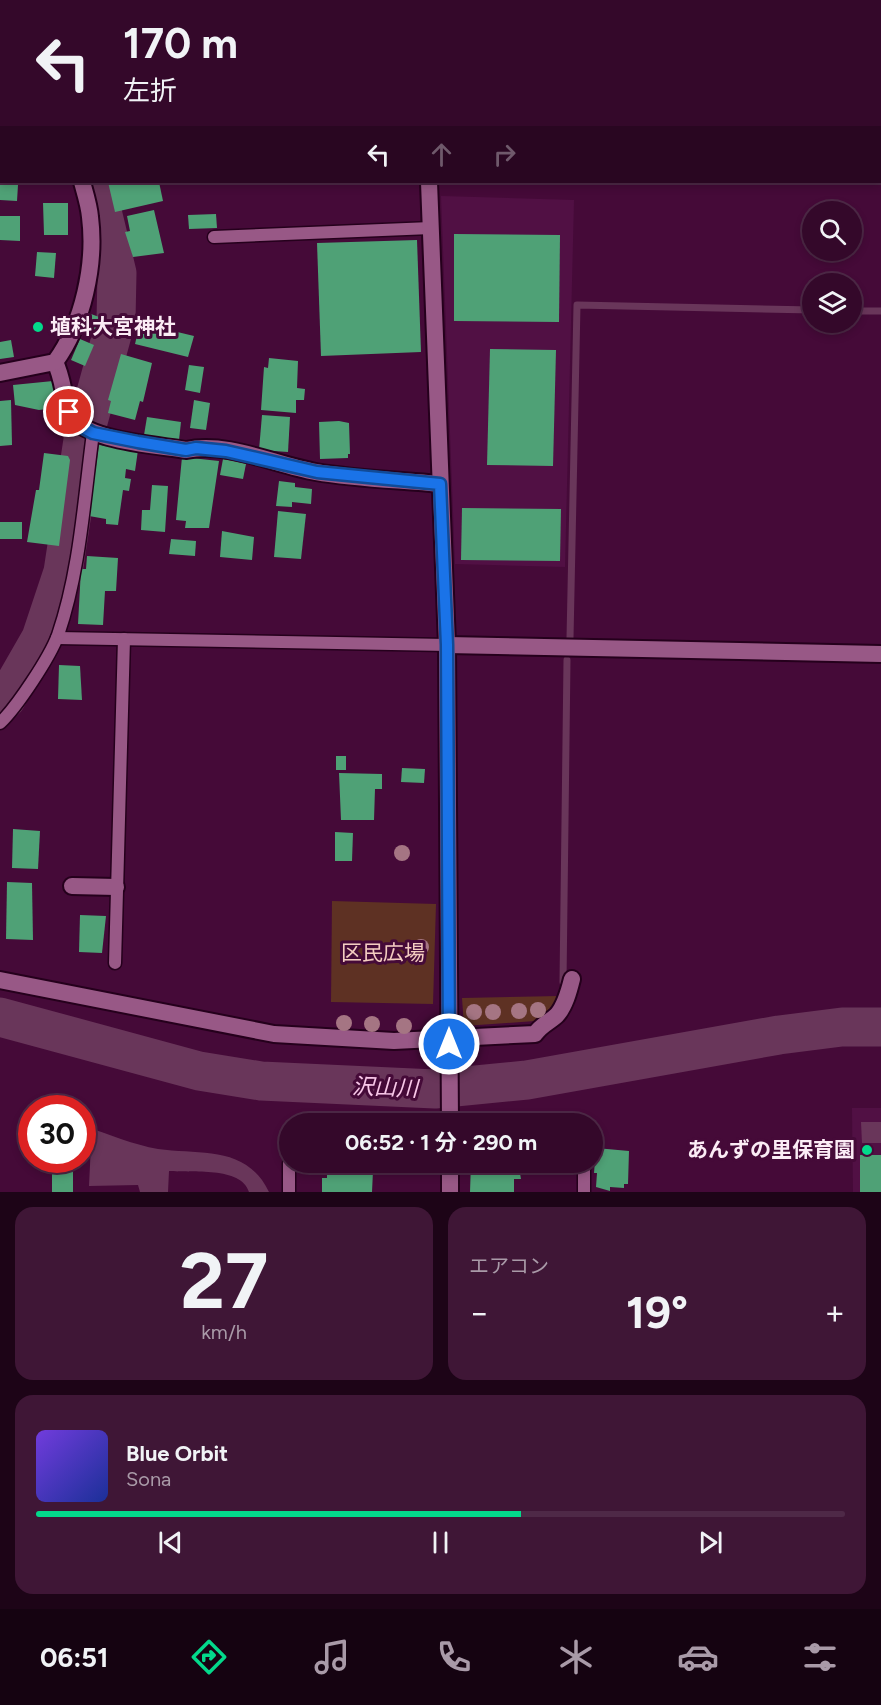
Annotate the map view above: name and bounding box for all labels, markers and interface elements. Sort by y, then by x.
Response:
text: 170 m [123,18,238,69]
icon: left [24,24,102,102]
text: 左折 [123,74,177,107]
icon: left [362,138,395,171]
icon: ahead [425,138,458,171]
icon: right [488,138,521,171]
map controls [802,201,862,333]
button: search [802,201,862,261]
button: layers [802,273,862,333]
place label: 埴科大宮神社 [50,314,176,339]
marker: 埴科大宮神社 [31,320,45,334]
pin [43,386,94,437]
icon: arrive [52,395,85,428]
park label: 区民広場 [341,940,425,965]
position arrow [417,1012,481,1076]
water label: 沢山川 [352,1073,420,1102]
speed limit sign: 30 [18,1095,96,1173]
text: 06:52 · 1 分 · 290 m [345,1129,537,1156]
place label: あんずの里保育園 [687,1137,855,1162]
marker: あんずの里保育園 [860,1143,874,1157]
text: 27 [180,1234,268,1328]
text: エアコン [469,1254,549,1278]
text: 19° [626,1285,688,1339]
text: − [469,1293,490,1332]
text: + [824,1293,845,1332]
text: km/h [201,1320,247,1344]
text: Blue Orbit [126,1440,228,1467]
text: Sona [126,1467,171,1491]
icon: previous [154,1526,187,1559]
icon: pause [424,1526,457,1559]
icon: next [694,1526,727,1559]
icon: directions [188,1636,230,1678]
icon: music [311,1636,353,1678]
icon: phone [433,1636,475,1678]
icon: climate [555,1636,597,1678]
icon: car [677,1636,719,1678]
icon: filters [799,1636,841,1678]
text: 06:51 [40,1641,108,1674]

